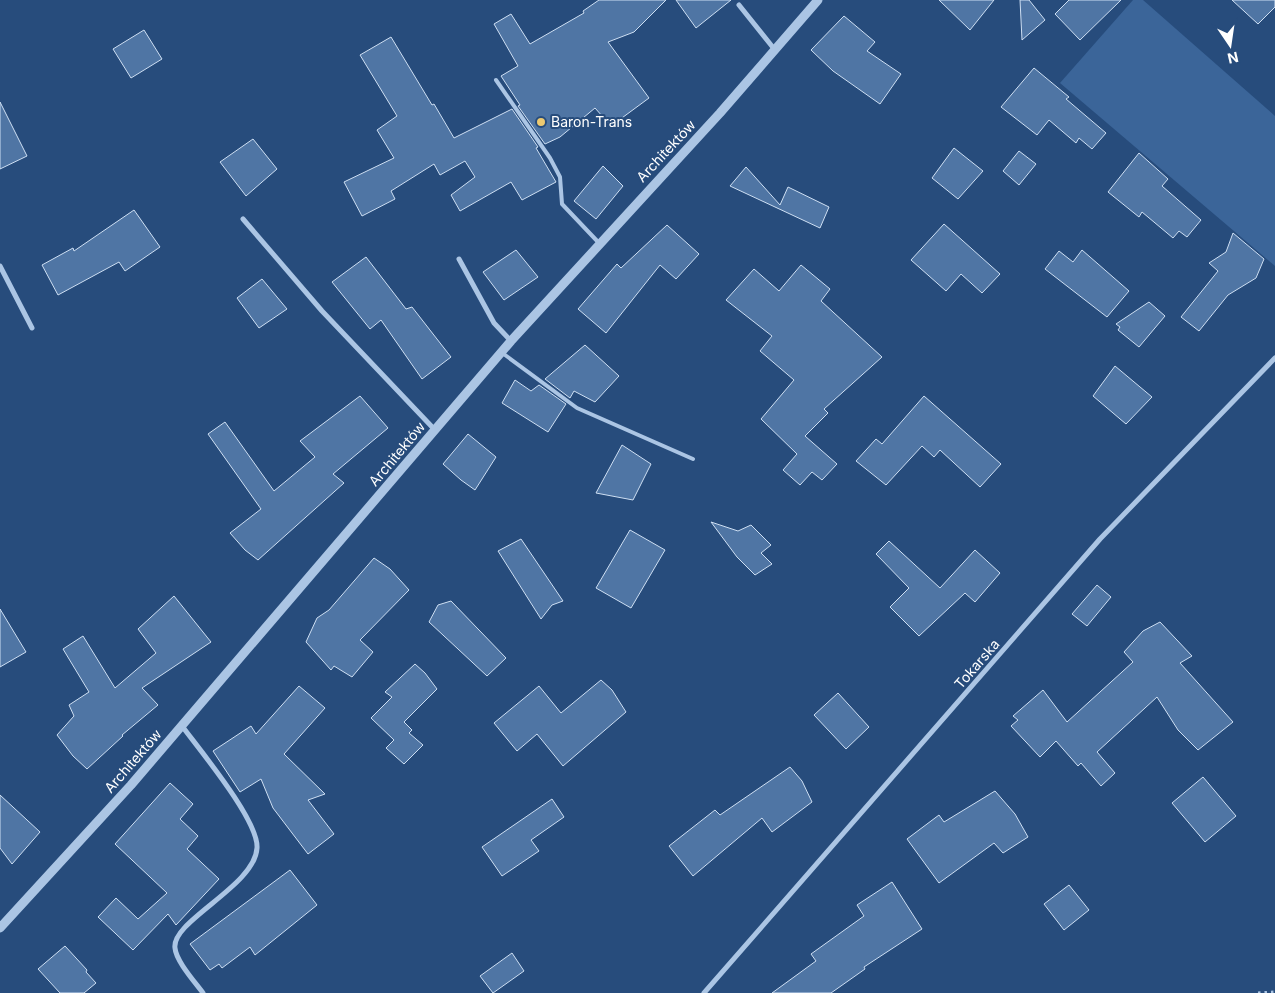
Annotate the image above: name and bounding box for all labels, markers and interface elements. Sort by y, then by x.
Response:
north arrow [1205,20,1255,70]
text: N [1226,49,1240,68]
place label: Baron-Trans [551,113,632,130]
marker: Baron-Trans [535,116,547,128]
street label: Architektów [633,116,699,185]
street label: Architektów [365,418,428,489]
street label: Tokarska [950,635,1003,692]
street label: Architektów [100,725,165,796]

